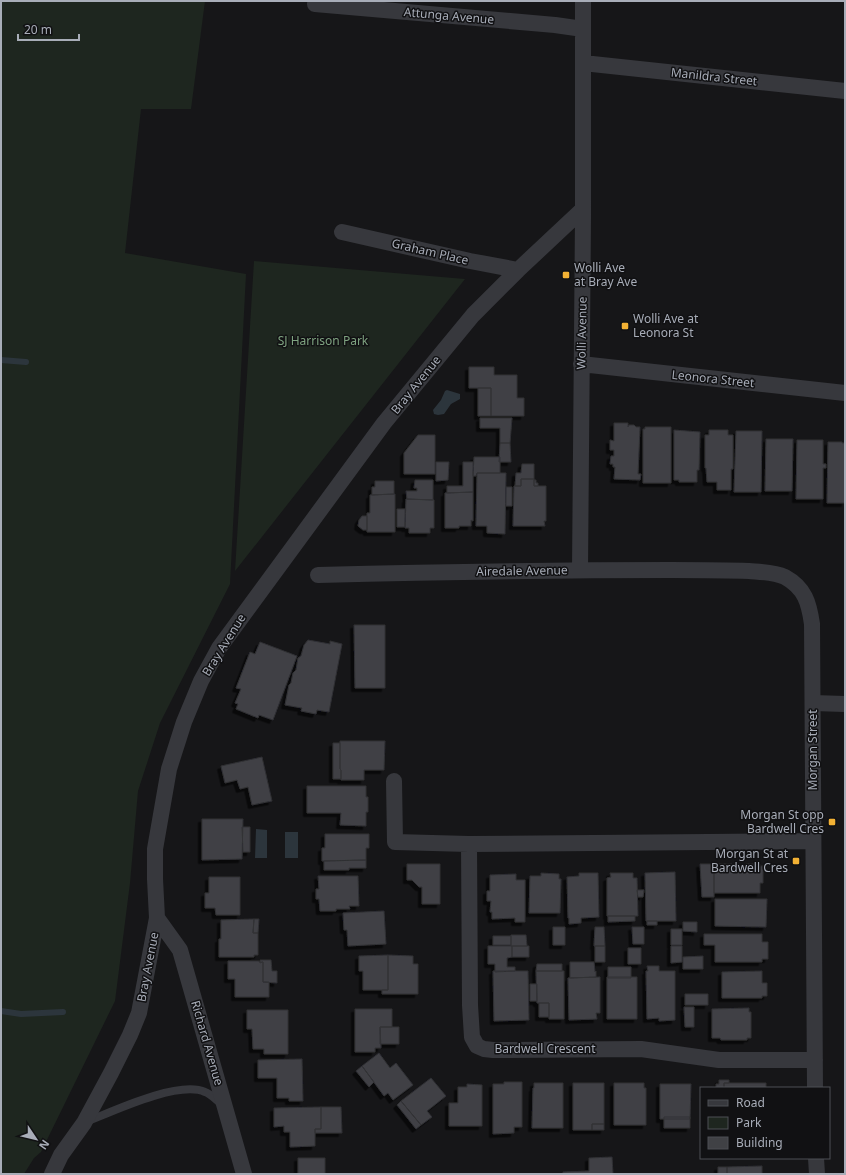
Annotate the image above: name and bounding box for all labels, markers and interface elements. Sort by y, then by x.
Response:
street label: Attunga Avenue [403,3,495,28]
scale bar [18,16,79,42]
text: 20 m [24,21,52,38]
street label: Manildra Street [670,64,759,90]
street label: Graham Place [390,234,470,269]
place label: Wolli Ave at Bray Ave [574,259,637,290]
marker: Wolli Ave at Bray Ave [561,270,571,280]
street label: Wolli Avenue [572,296,591,370]
place label: Wolli Ave at Leonora St [633,310,699,341]
marker: Wolli Ave at Leonora St [620,321,630,331]
park label: SJ Harrison Park [278,332,369,349]
street label: Bray Avenue [387,352,445,417]
street label: Leonora Street [671,366,756,391]
street label: Airedale Avenue [476,561,568,580]
street label: Bray Avenue [198,610,250,679]
street label: Morgan Street [804,709,821,791]
place label: Morgan St opp Bardwell Cres [740,806,824,837]
marker: Morgan St opp Bardwell Cres [827,817,837,827]
place label: Morgan St at Bardwell Cres [711,845,789,876]
marker: Morgan St at Bardwell Cres [791,856,801,866]
street label: Bray Avenue [132,930,163,1003]
street label: Richard Avenue [187,998,228,1088]
street label: Bardwell Crescent [494,1040,596,1057]
legend [700,1087,830,1159]
text: Road [736,1094,765,1111]
text: Park [736,1114,762,1131]
north arrow [16,1119,56,1159]
text: Building [736,1134,783,1151]
text: N [36,1137,53,1153]

